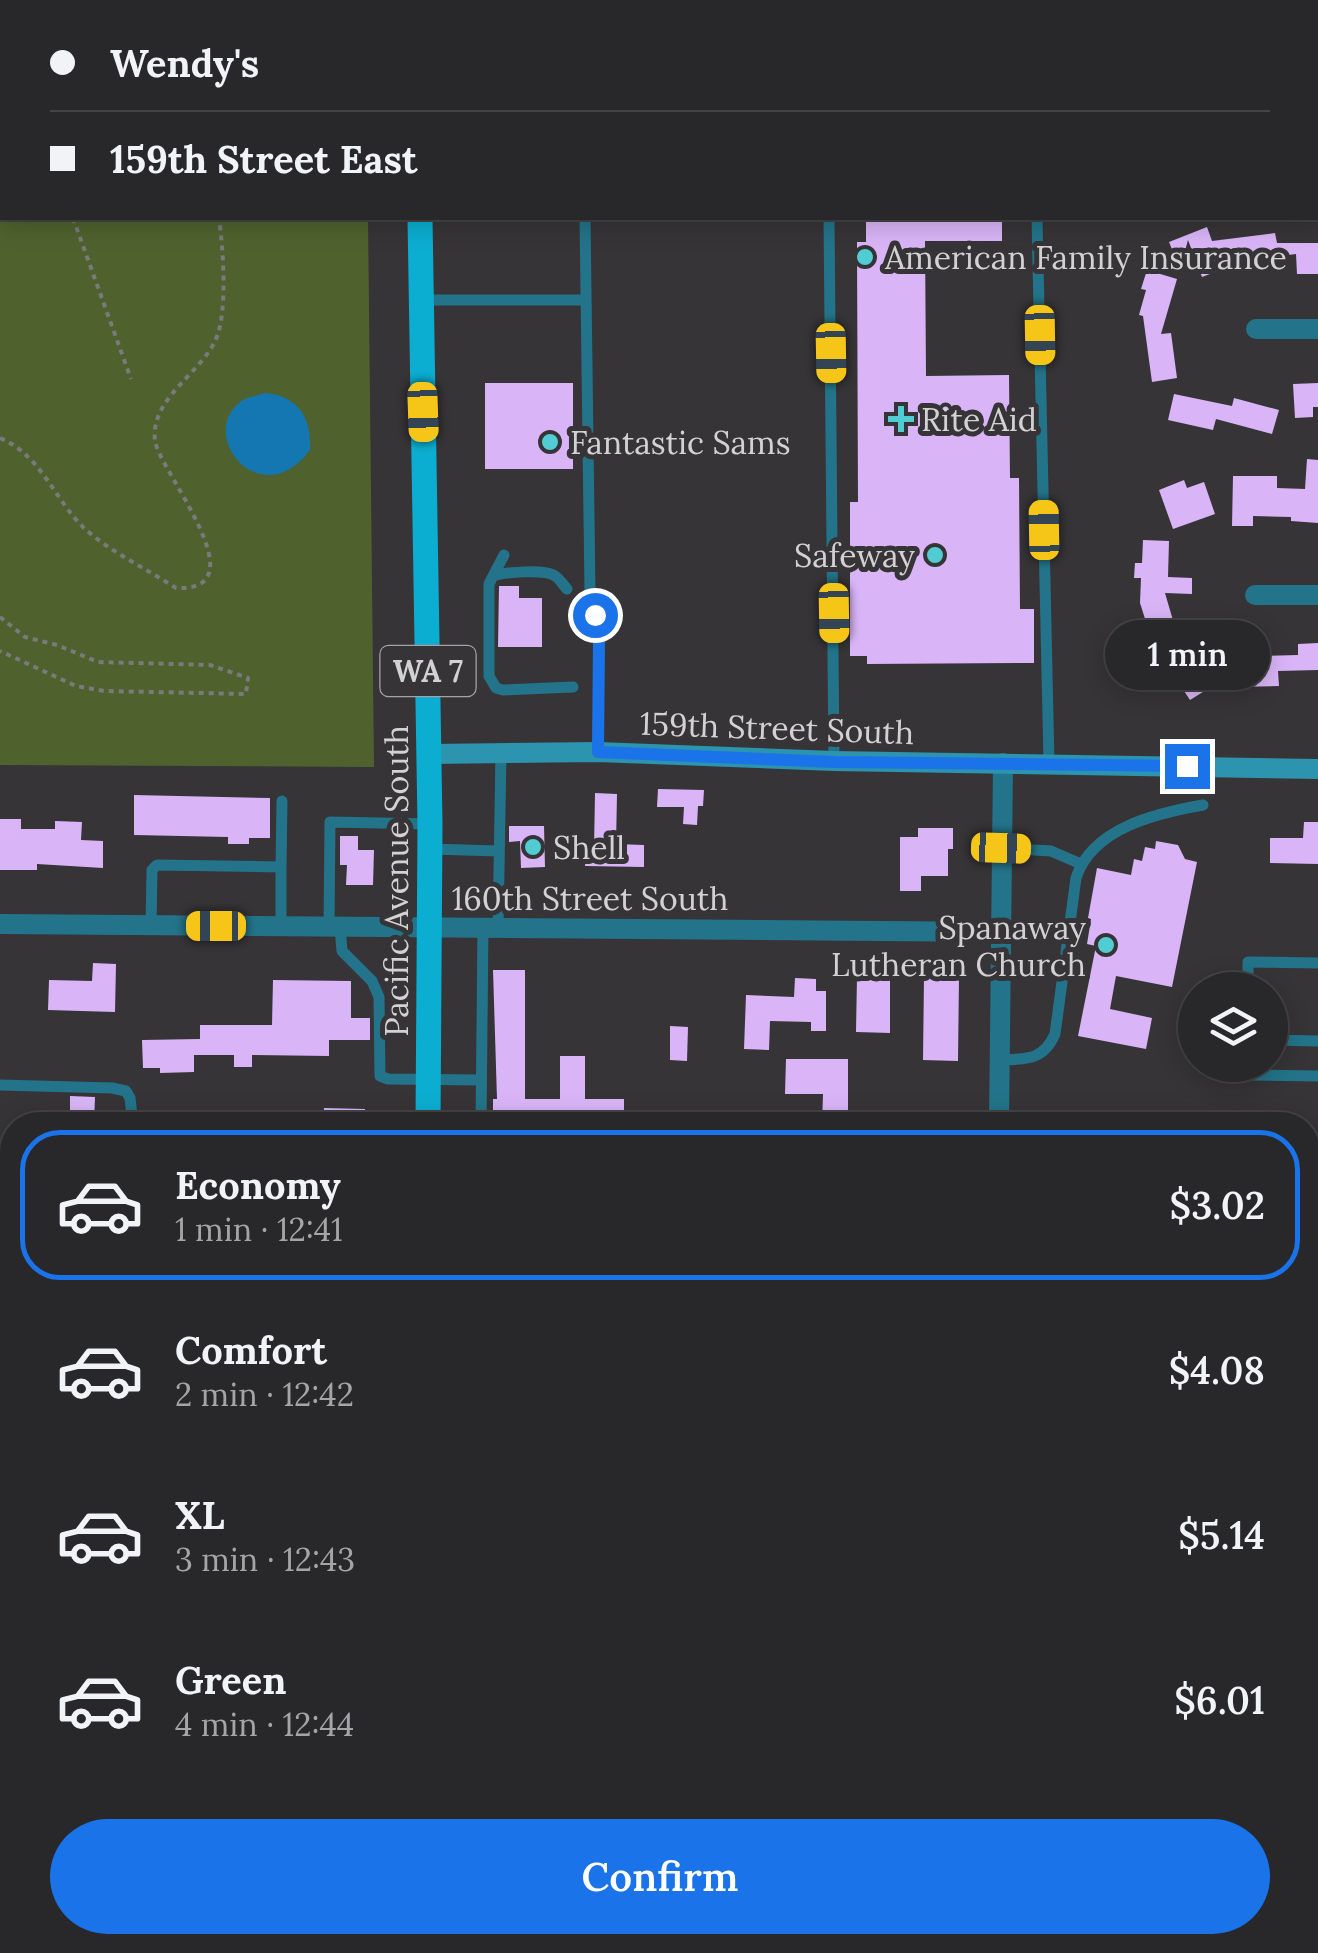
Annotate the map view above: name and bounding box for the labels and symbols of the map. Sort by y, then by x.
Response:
place label: American Family Insurance [884,237,1287,278]
marker: American Family Insurance [854,246,876,268]
car [1024,305,1056,365]
car [815,323,847,383]
car [407,381,439,443]
place label: Rite Aid [921,399,1037,440]
marker: Rite Aid [890,408,912,430]
place label: Fantastic Sams [570,422,791,463]
marker: Fantastic Sams [539,431,561,453]
car [1028,500,1060,560]
place label: Safeway [794,535,915,576]
marker: Safeway [924,544,946,566]
car [818,583,850,643]
route start [573,593,618,638]
callout: 1 min [1104,621,1270,691]
road number: WA 7 [380,646,476,696]
street label: 159th Street South [639,703,915,753]
street label: Pacific Avenue South [376,725,417,1037]
route end [1165,744,1210,789]
place label: Shell [553,827,625,868]
car [970,832,1032,864]
marker: Shell [522,836,544,858]
street label: 160th Street South [452,878,728,919]
place label: Spanaway Lutheran Church [831,907,1086,985]
car [186,911,246,941]
marker: Spanaway Lutheran Church [1095,934,1117,956]

